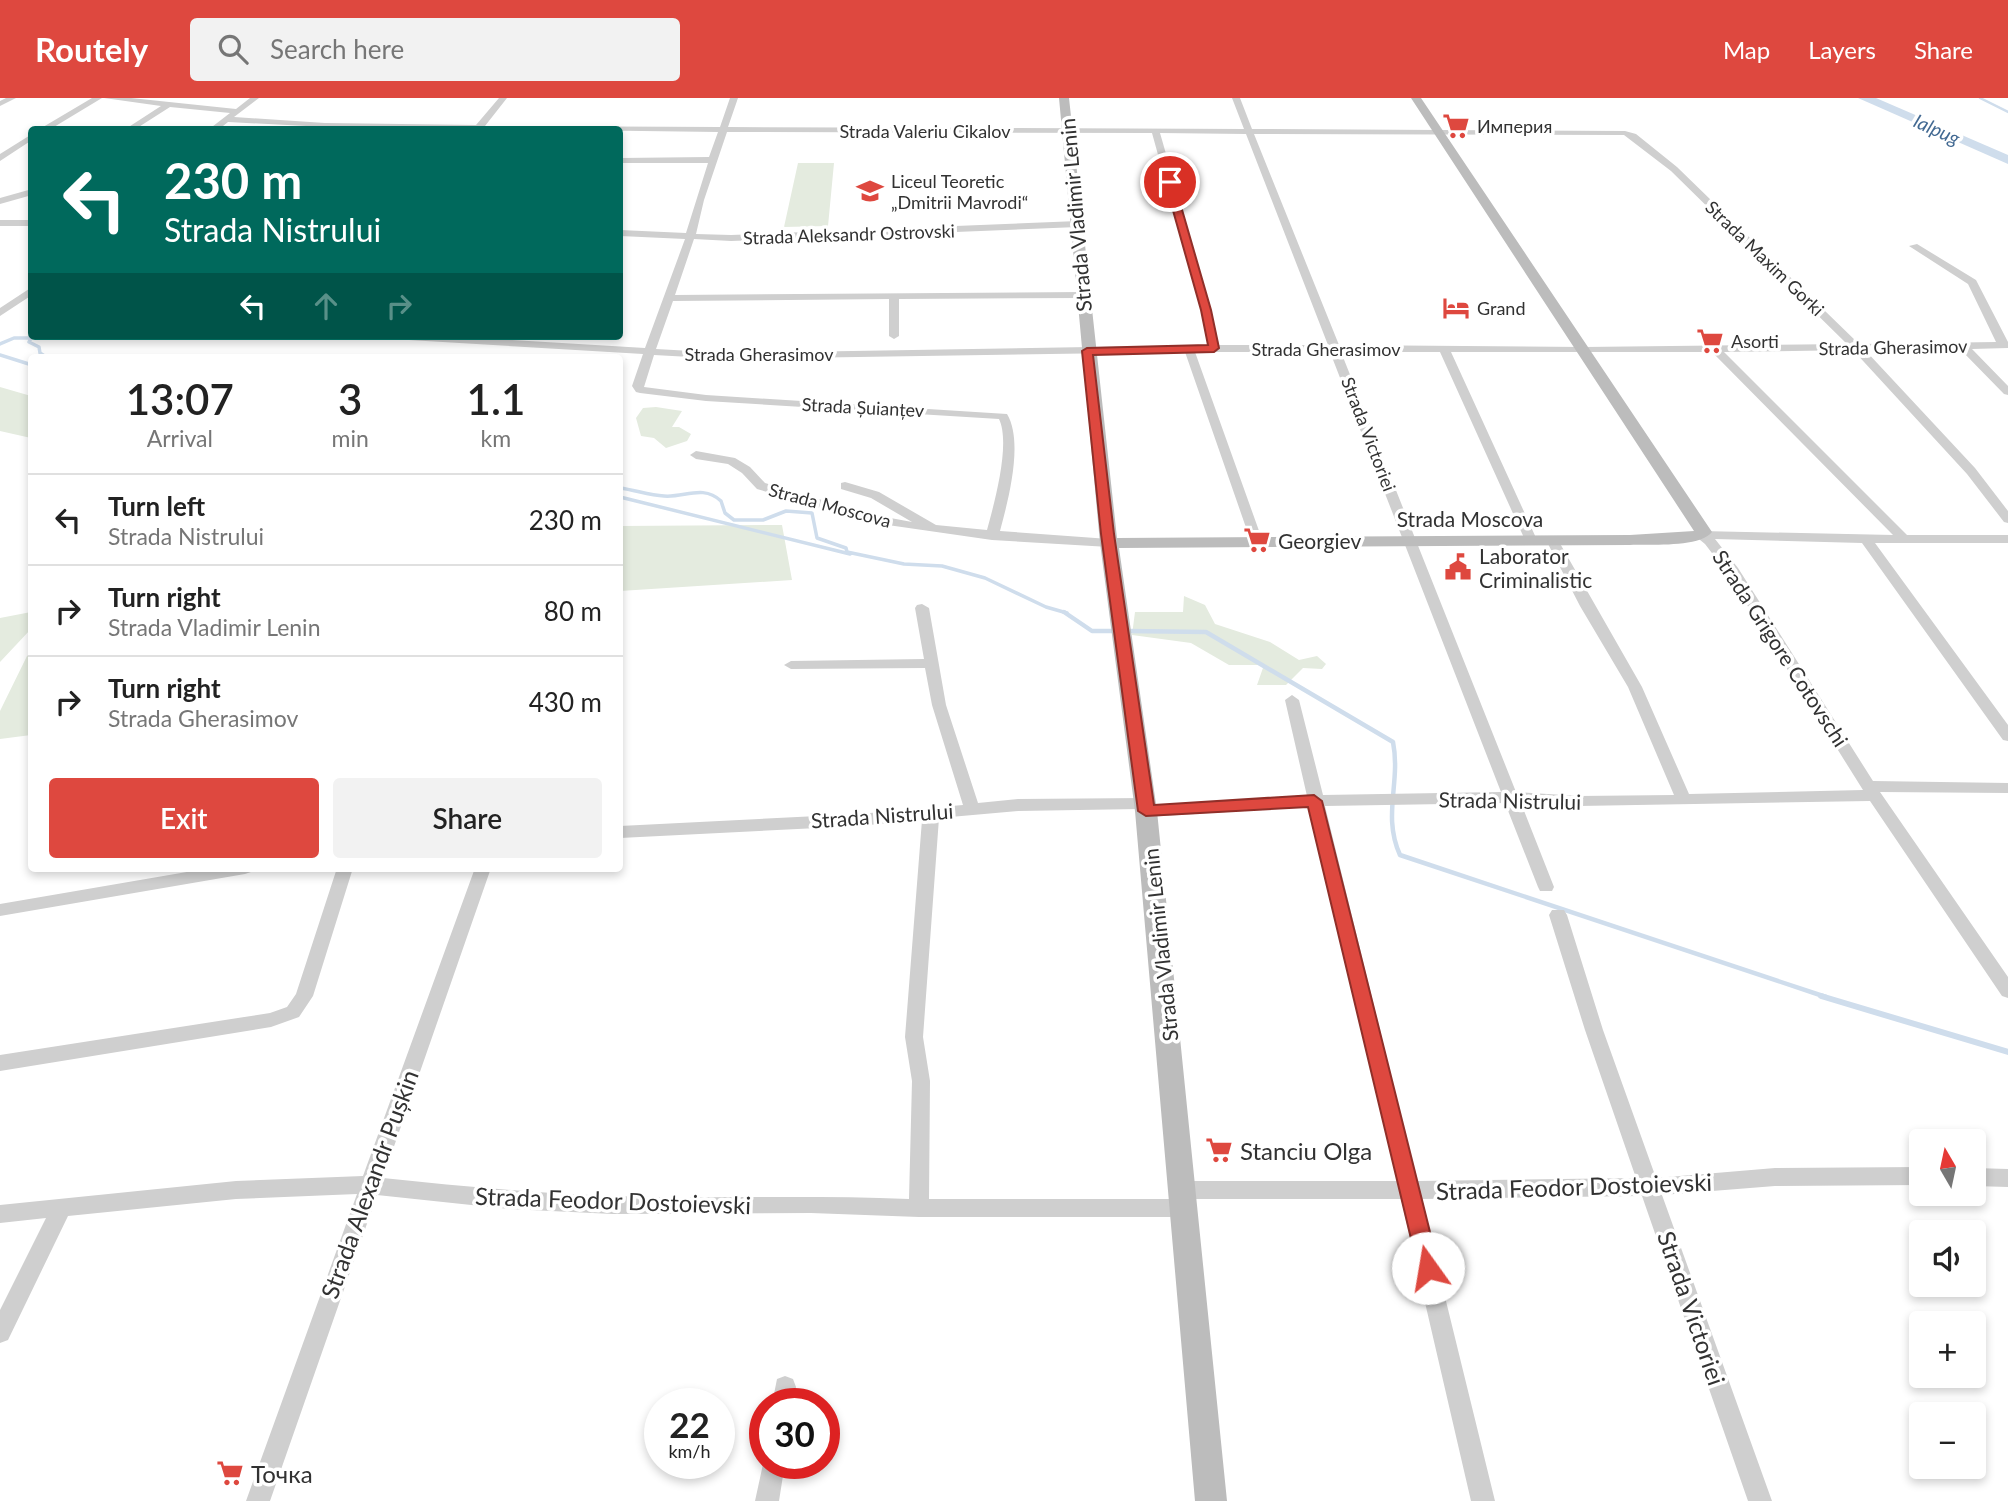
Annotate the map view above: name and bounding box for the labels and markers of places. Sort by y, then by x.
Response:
supermarket icon: Империя [1441,111,1471,141]
place label: Империя [1477,115,1552,137]
pin [1140,152,1200,212]
place label: Liceul Teoretic „Dmitrii Mavrodi“ [891,170,1028,213]
school or university icon: Liceul Teoretic „Dmitrii Mavrodi“ [855,176,885,206]
hotel icon: Grand [1441,293,1471,323]
place label: Grand [1477,297,1525,319]
supermarket icon: Asorti [1695,326,1725,356]
place label: Asorti [1731,330,1779,352]
supermarket icon: Georgiev [1242,525,1272,555]
place label: Georgiev [1278,528,1361,553]
place label: Laborator Criminalistic [1479,543,1592,592]
public building icon: Laborator Criminalistic [1443,552,1473,582]
supermarket icon: Stanciu Olga [1204,1135,1234,1165]
place label: Stanciu Olga [1240,1136,1372,1165]
supermarket icon: Точка [215,1458,245,1488]
place label: Точка [251,1459,313,1488]

